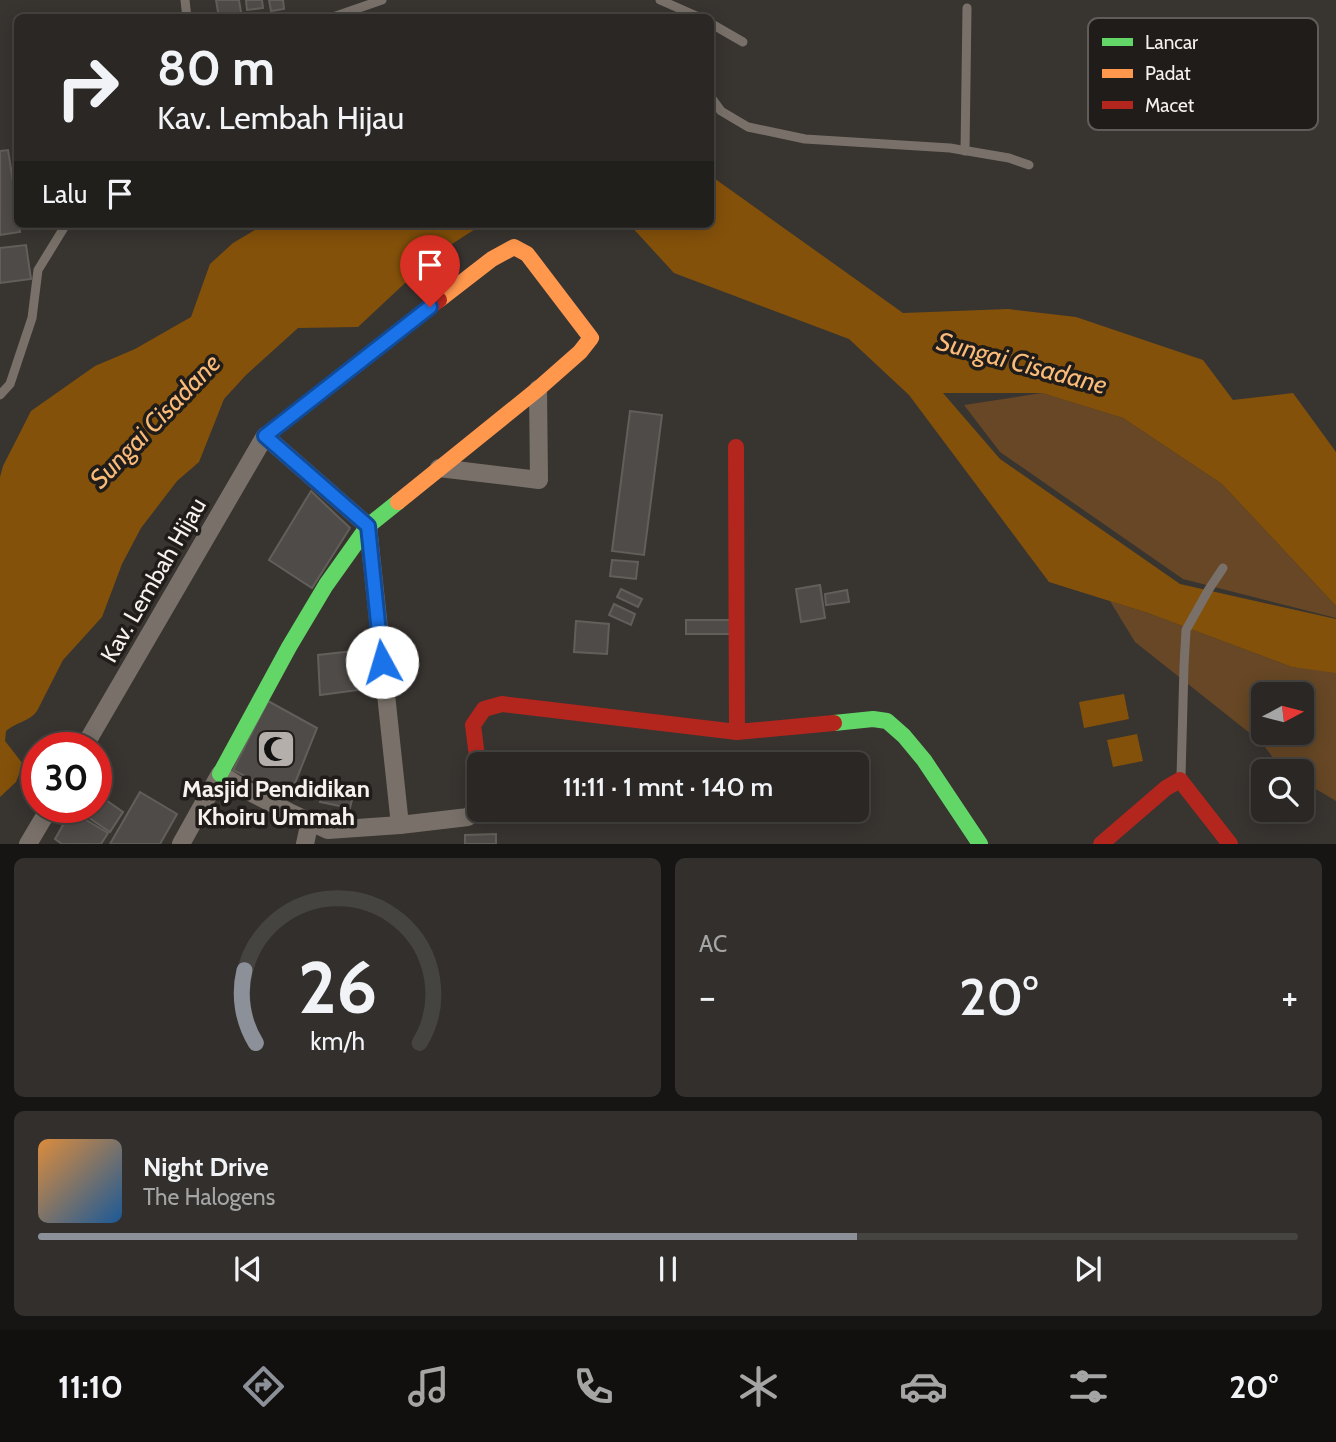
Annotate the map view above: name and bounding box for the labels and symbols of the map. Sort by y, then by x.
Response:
legend [1088,18,1318,130]
text: Lancar [1145,31,1198,54]
text: Padat [1145,62,1191,85]
text: Macet [1145,94,1195,117]
pin [400,235,460,307]
water label: Sungai Cisadane [934,325,1111,401]
water label: Sungai Cisadane [83,347,227,495]
street label: Kav. Lembah Hijau [94,492,212,668]
position arrow [345,625,419,699]
north arrow [1251,682,1314,746]
mosque icon: Masjid Pendidikan Khoiru Ummah [255,728,297,770]
speed limit sign: 30 [21,732,112,823]
place label: Masjid Pendidikan Khoiru Ummah [182,774,370,831]

